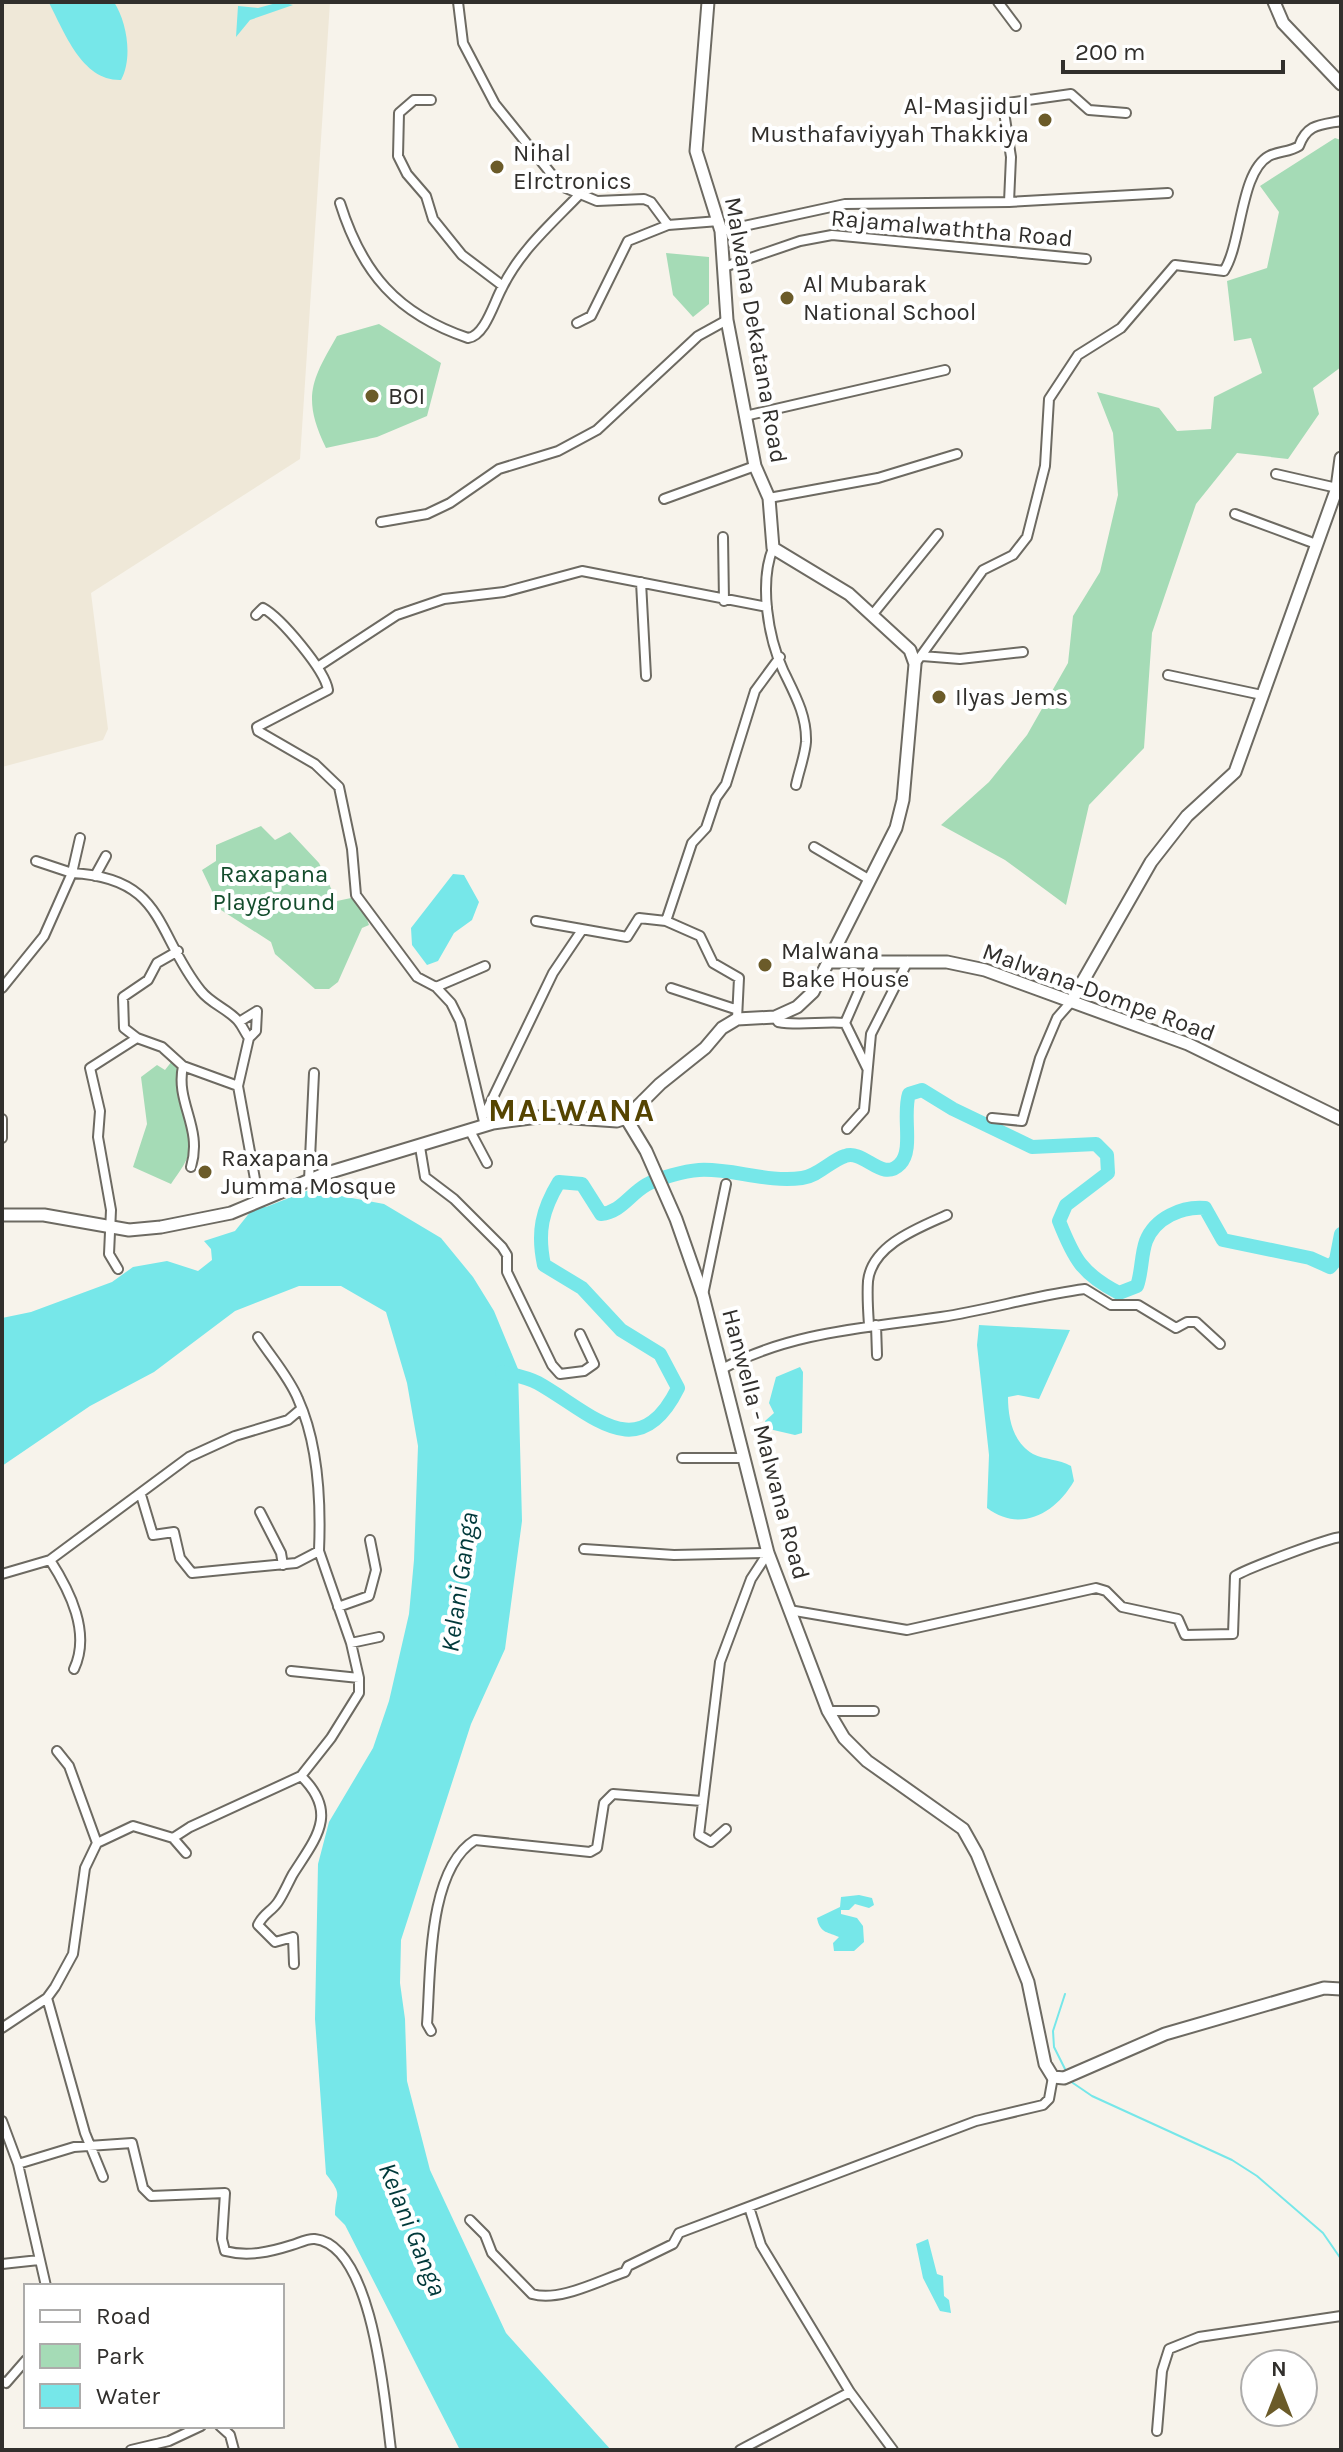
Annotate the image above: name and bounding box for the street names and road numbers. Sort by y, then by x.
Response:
street label: Malwana Dekatana Road [719,195,793,465]
street label: Rajamalwaththa Road [830,203,1074,253]
street label: Malwana-Dompe Road [979,937,1219,1047]
street label: Hanwella - Malwana Road [716,1305,816,1583]

